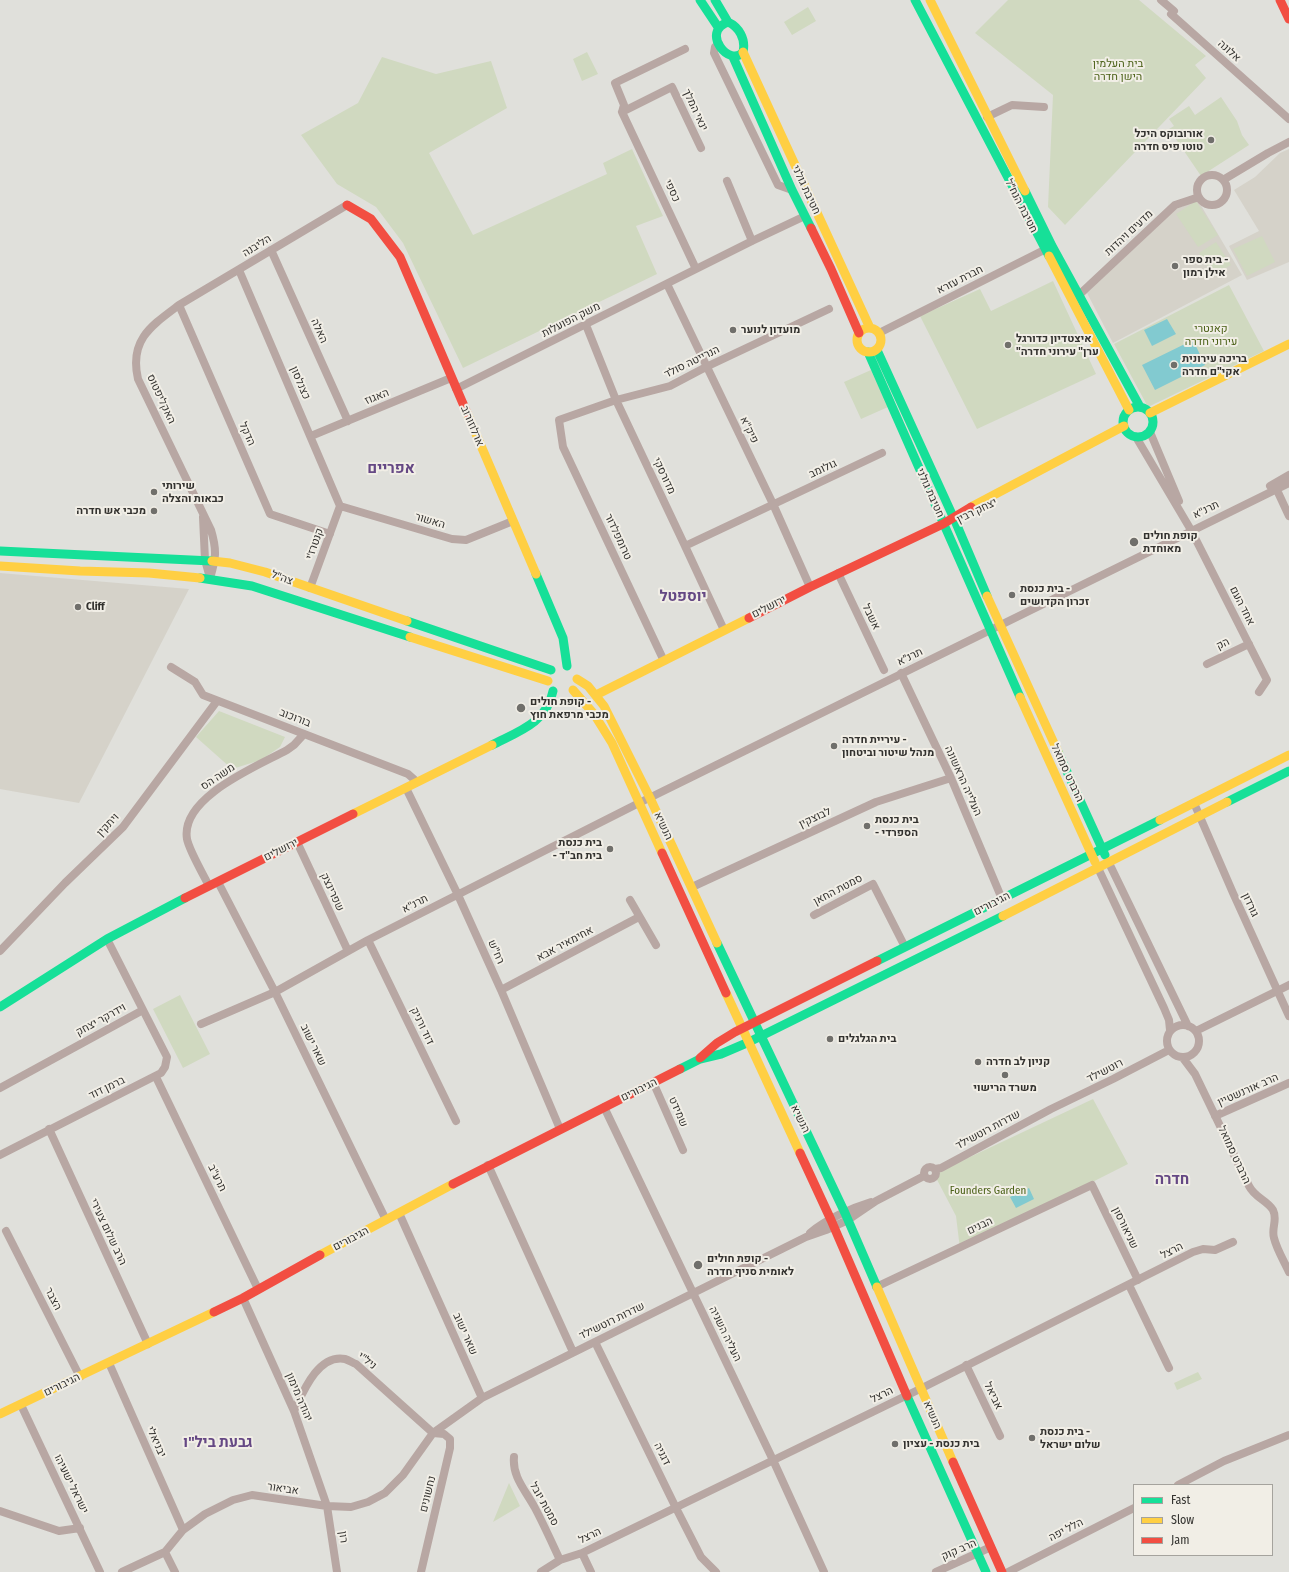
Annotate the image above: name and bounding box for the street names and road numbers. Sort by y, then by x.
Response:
street label: אלונה [1215,37,1243,65]
street label: ינאי המלך [680,87,710,133]
street label: חטיבת גולני [789,163,823,217]
street label: חטיבת הנח״ל [1002,177,1040,235]
street label: כספי [661,178,683,204]
street label: מדעים ויהדות [1102,207,1156,259]
street label: הליבנה [240,232,274,260]
street label: חברת עזרא [935,263,985,297]
street label: משק הפועלות [540,300,602,340]
street label: האלה [308,317,330,345]
street label: הנרייטה סולד [662,343,722,381]
street label: כצנלסון [287,364,313,402]
street label: האקליפטוס [144,372,178,426]
street label: האגוז [363,386,391,408]
street label: ארלוזורוב [458,404,486,448]
street label: פיק"א [737,414,761,446]
street label: הדקל [236,420,258,448]
street label: מדורסקי [650,456,678,496]
street label: גולומב [807,457,839,481]
street label: חטיבת גולני [913,466,947,520]
street label: יצחק רבין [955,496,999,526]
street label: תרנ"א [1191,498,1221,522]
street label: האשור [413,510,447,532]
street label: טרומפלדור [602,512,634,562]
street label: קנטרז'י [303,527,327,561]
street label: צה"ל [269,568,295,588]
street label: אחד העם [1227,584,1257,628]
street label: ירושלים [750,593,788,621]
street label: אשבל [859,602,883,632]
street label: הק [1214,635,1232,653]
street label: תרנ״א [895,645,925,669]
street label: בורוכוב [277,706,313,730]
street label: הרברט סמואל [1048,742,1086,804]
street label: העלייה הראשונה [942,744,984,818]
street label: משה הס [198,761,238,793]
street label: לבוצקין [797,805,833,831]
street label: הנשיא [651,810,675,842]
street label: ויתקין [94,811,122,839]
street label: ירושלים [262,836,300,864]
street label: שפרינצק [317,871,347,913]
street label: סמטת החאן [811,872,865,908]
street label: הגיבורים [972,889,1012,919]
street label: גורדון [1239,891,1261,919]
street label: תרנ"א [400,892,430,916]
street label: אחימאיר אבא [534,924,596,964]
street label: רח"ש [485,938,507,966]
street label: וידרקר יצחק [74,1001,128,1039]
street label: דוד ורניק [407,1005,437,1047]
street label: שאר ישוב [297,1022,329,1068]
street label: רוטשילד [1085,1056,1125,1086]
street label: הרב אורנשטיין [1216,1071,1280,1109]
street label: ברמן דוד [87,1074,127,1102]
street label: הגיבורים [619,1076,659,1104]
street label: שמידט [666,1095,690,1129]
street label: הנשיא [788,1103,812,1135]
street label: שדרות רוטשילד [953,1107,1023,1153]
street label: הרברט סמואל [1215,1124,1253,1186]
street label: תרע"ב [205,1162,229,1194]
street label: הרב שלום צעירי [87,1197,129,1267]
street label: שניאורסון [1109,1205,1141,1251]
street label: הבנים [965,1214,995,1238]
street label: הגיבורים [331,1224,371,1254]
street label: הרצל [1159,1240,1185,1262]
street label: הצבר [42,1285,64,1313]
street label: שדרות רוטשילד [577,1299,647,1343]
street label: העליה השניה [706,1304,744,1364]
street label: שאר ישוב [450,1311,480,1357]
street label: ניל"י [355,1350,379,1372]
street label: הגיבורים [42,1371,82,1399]
street label: יהודה מימון [283,1371,315,1423]
street label: אביאל [981,1380,1005,1412]
street label: הרצל [869,1384,895,1406]
street label: הנשיא [920,1399,944,1431]
street label: יבניאלי [143,1424,169,1460]
street label: דגניה [651,1440,673,1468]
street label: ישראל ישעיהו [51,1452,91,1516]
street label: נחשונים [417,1474,439,1514]
street label: אביאור [266,1480,300,1498]
street label: סמטת יובל [527,1480,561,1528]
street label: הלל יפה [1047,1516,1085,1544]
street label: הרצל [577,1525,603,1547]
street label: רון [336,1530,350,1544]
street label: הרב קוק [939,1536,979,1564]

